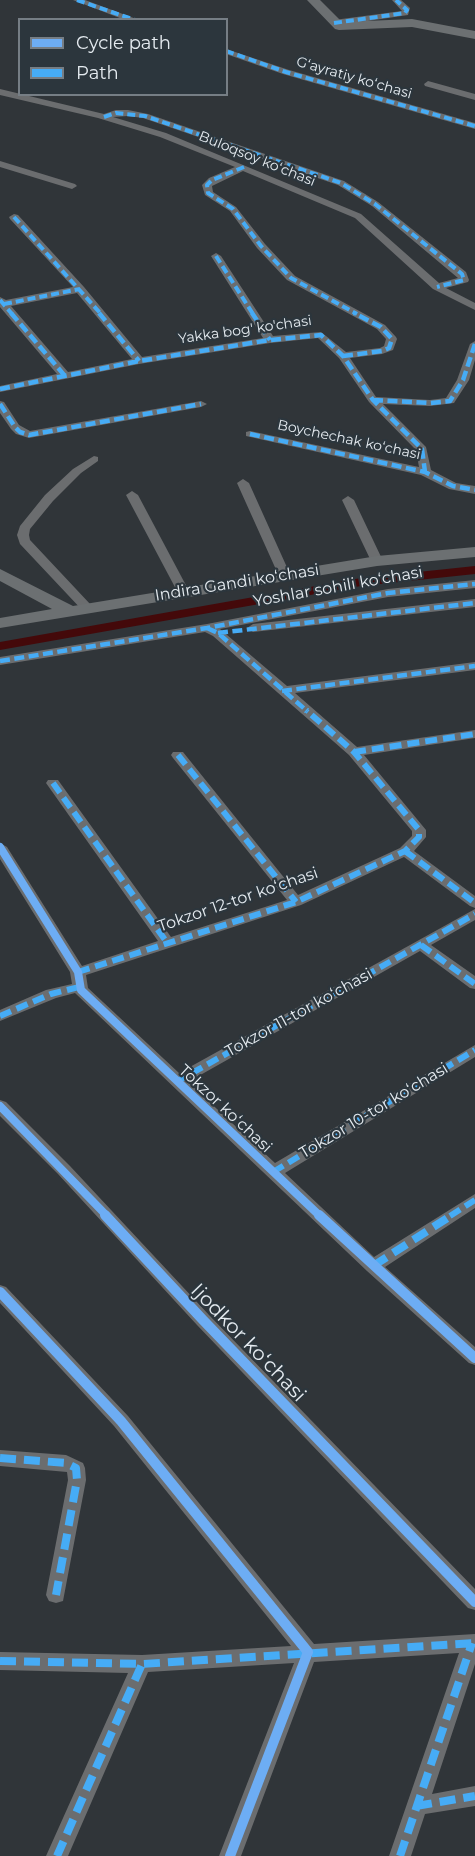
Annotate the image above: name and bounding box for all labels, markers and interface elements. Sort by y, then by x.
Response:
legend [18,18,228,96]
text: Cycle path [76,32,171,54]
street label: Gʻayratiy koʻchasi [294,53,414,103]
text: Path [76,62,119,84]
street label: Buloqsoy koʻchasi [196,128,318,190]
street label: Yakka bog' ko'chasi [177,312,313,348]
street label: Boychechak koʻchasi [276,417,422,463]
street label: Indira Gandi koʻchasi [153,561,321,605]
street label: Yoshlar sohili koʻchasi [252,563,424,611]
street label: Tokzor 12-tor koʻchasi [155,864,321,936]
street label: Tokzor 11-tor koʻchasi [222,965,376,1061]
street label: Tokzor 10-tor koʻchasi [296,1059,452,1163]
street label: Tokzor koʻchasi [174,1061,276,1157]
street label: Ijodkor koʻchasi [185,1279,311,1407]

